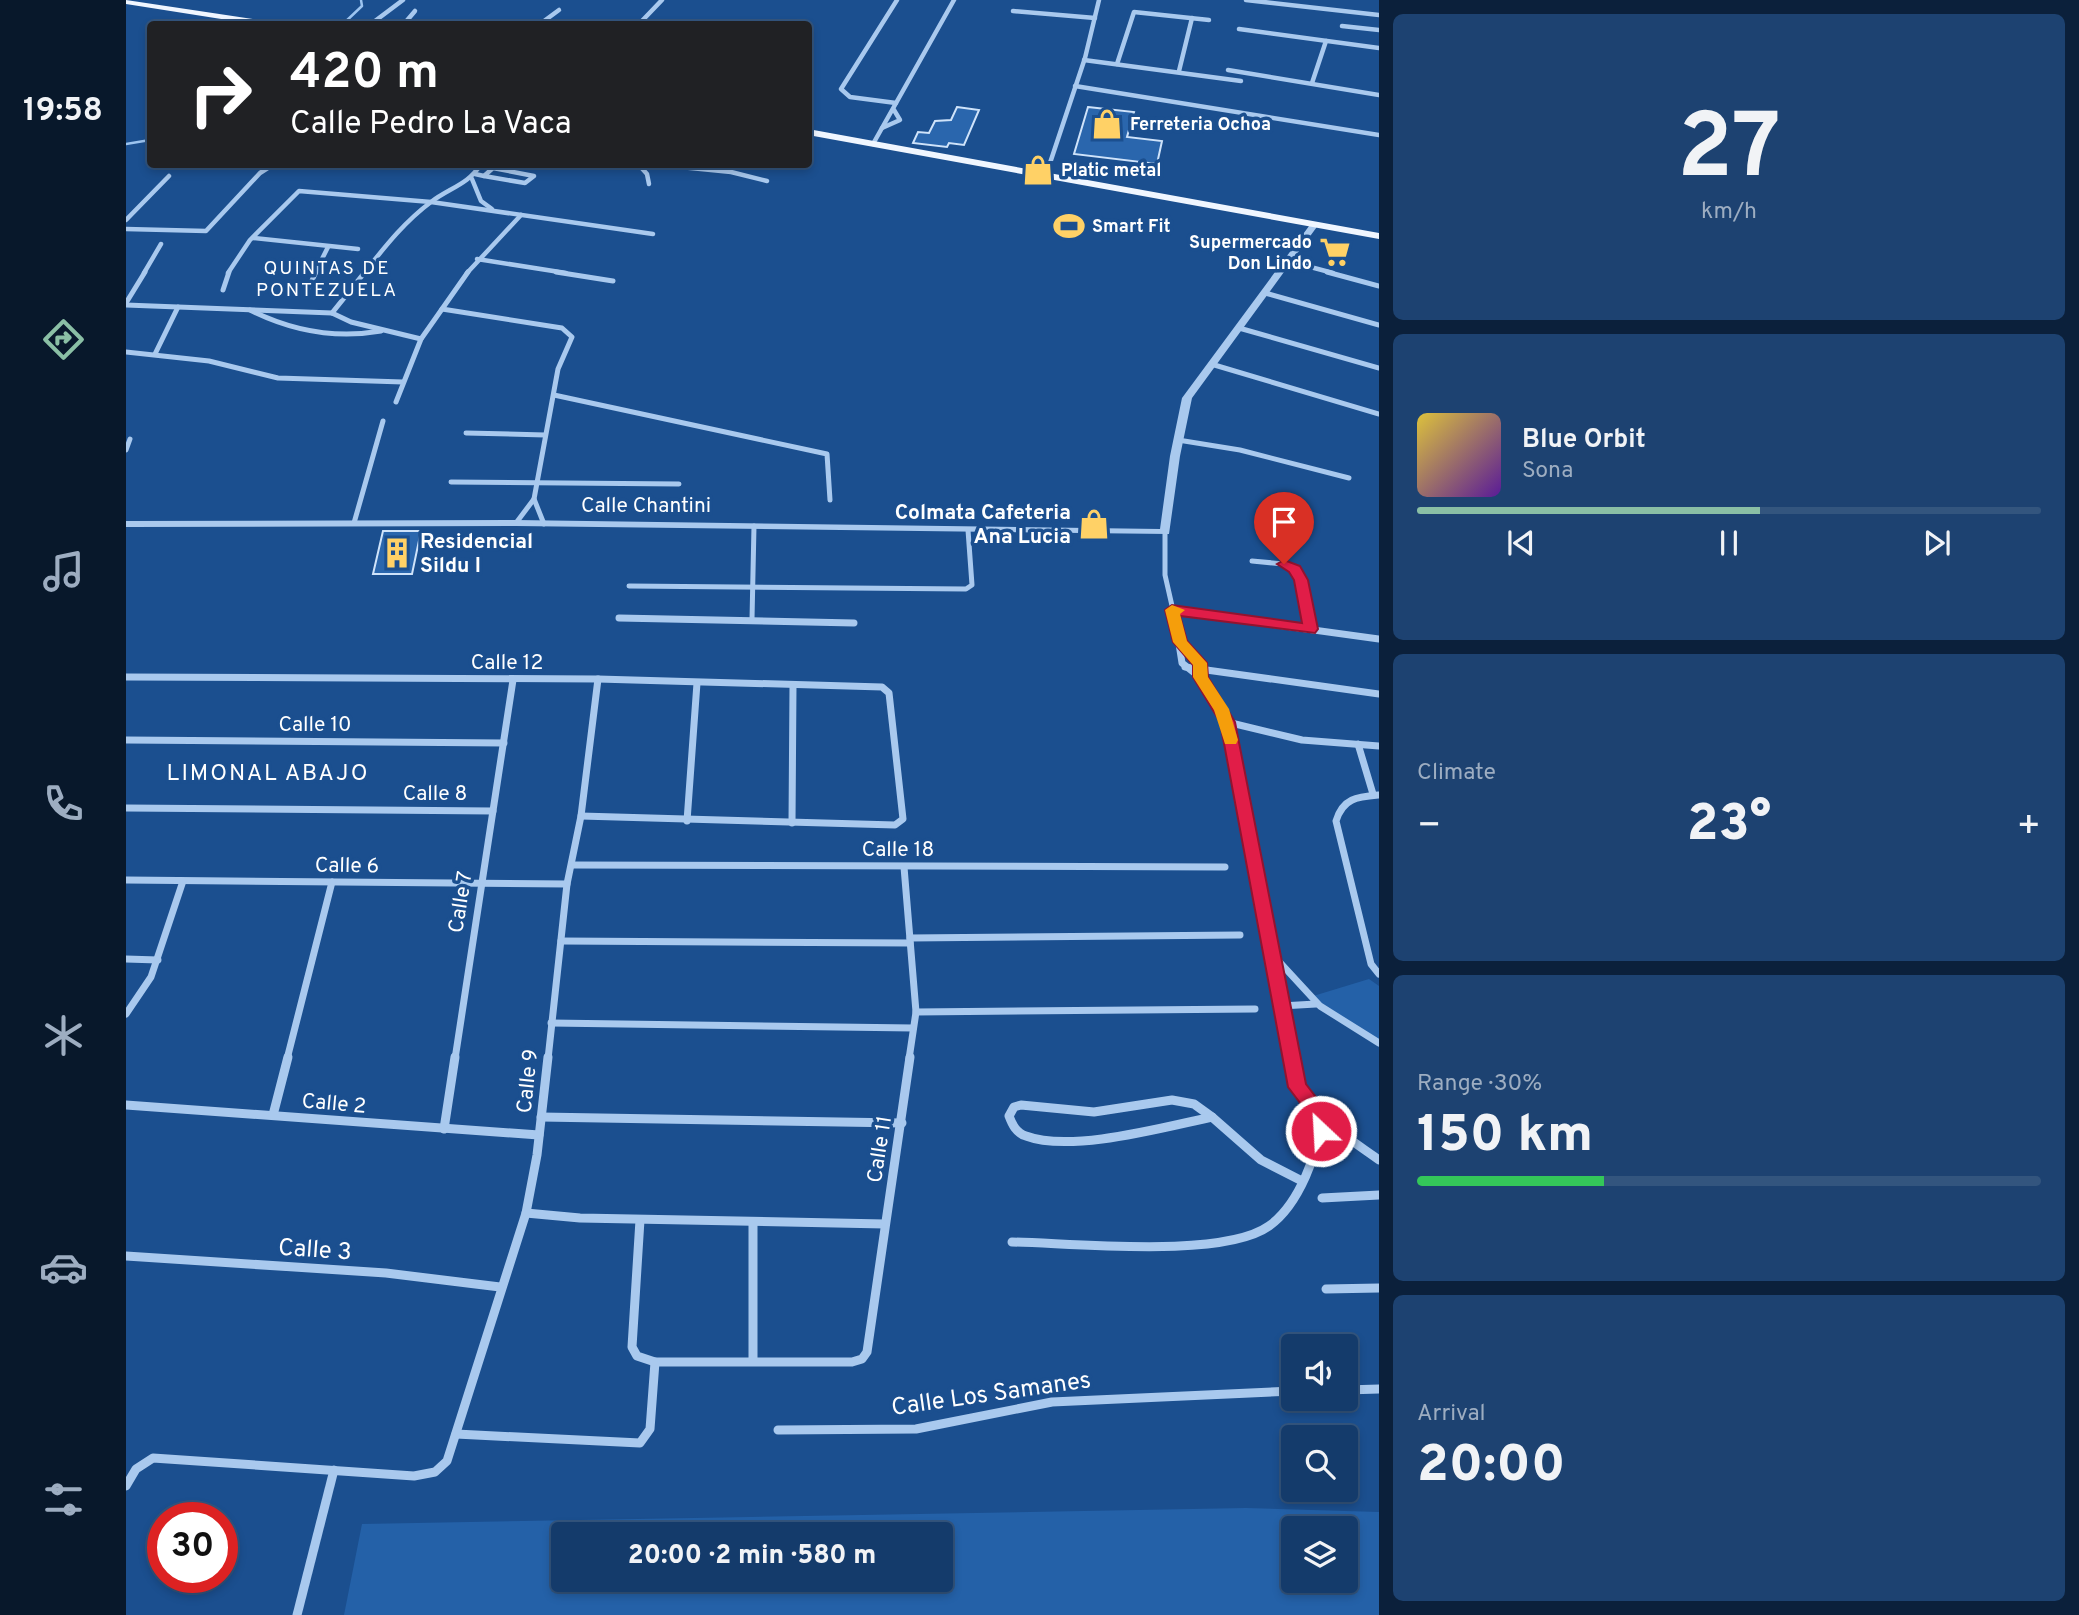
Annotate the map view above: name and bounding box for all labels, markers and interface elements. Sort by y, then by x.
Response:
text: 420 m [290,44,439,106]
icon: right [175,49,266,140]
text: 19:58 [23,92,103,132]
text: 27 [1677,95,1781,210]
text: Calle Pedro La Vaca [290,105,572,145]
shop icon: Ferreteria Ochoa [1090,107,1124,141]
place label: Ferreteria Ochoa [1130,114,1271,137]
shop icon: Platic metal [1021,153,1055,187]
place label: Platic metal [1061,160,1162,183]
text: km/h [1701,198,1757,227]
sports icon: Smart Fit [1052,209,1086,243]
place label: Smart Fit [1092,216,1171,239]
place label: Supermercado Don Lindo [1189,232,1312,276]
supermarket icon: Supermercado Don Lindo [1318,235,1352,269]
district label: QUINTAS DE PONTEZUELA [256,257,398,303]
icon: directions [39,315,88,364]
text: Blue Orbit [1522,424,1646,457]
text: Sona [1522,457,1573,486]
pin [1254,492,1314,564]
street label: Calle Chantini [581,493,711,520]
place label: Colmata Cafeteria Ana Lucia [895,500,1071,551]
icon: arrive [1265,503,1303,541]
shop icon: Colmata Cafeteria Ana Lucia [1077,507,1111,541]
icon: previous [1502,524,1540,562]
icon: pause [1710,524,1748,562]
icon: next [1918,524,1956,562]
place label: Residencial Sildu I [420,529,533,580]
building icon: Residencial Sildu I [380,536,414,570]
icon: music [39,547,88,596]
street label: Calle 12 [471,650,543,677]
street label: Calle 10 [278,712,352,739]
text: Climate [1417,759,1496,788]
district label: LIMONAL ABAJO [167,760,369,789]
icon: phone [39,779,88,828]
street label: Calle 8 [403,781,467,808]
text: 23° [1687,793,1771,859]
text: − [1417,803,1442,852]
text: + [2016,803,2041,852]
street label: Calle 18 [862,837,934,864]
street label: Calle 6 [315,852,379,881]
street label: Calle 7 [443,869,480,935]
icon: climate [39,1011,88,1060]
street label: Calle 9 [512,1048,545,1115]
text: Range · 30% [1417,1070,1542,1099]
street label: Calle 2 [300,1088,367,1121]
position arrow [1284,1094,1358,1168]
text: 150 km [1417,1104,1593,1170]
street label: Calle 11 [862,1114,899,1185]
street label: Calle 3 [277,1233,353,1269]
icon: car [39,1243,88,1292]
map controls [1281,1334,1358,1593]
button: sound [1281,1334,1358,1411]
street label: Calle Los Samanes [890,1366,1093,1424]
text: Arrival [1417,1400,1486,1429]
button: search [1281,1425,1358,1502]
text: 20:00 [1417,1434,1566,1500]
icon: filters [39,1475,88,1524]
speed limit sign: 30 [147,1502,238,1593]
button: layers [1281,1516,1358,1593]
text: 20:00 · 2 min · 580 m [628,1540,876,1573]

